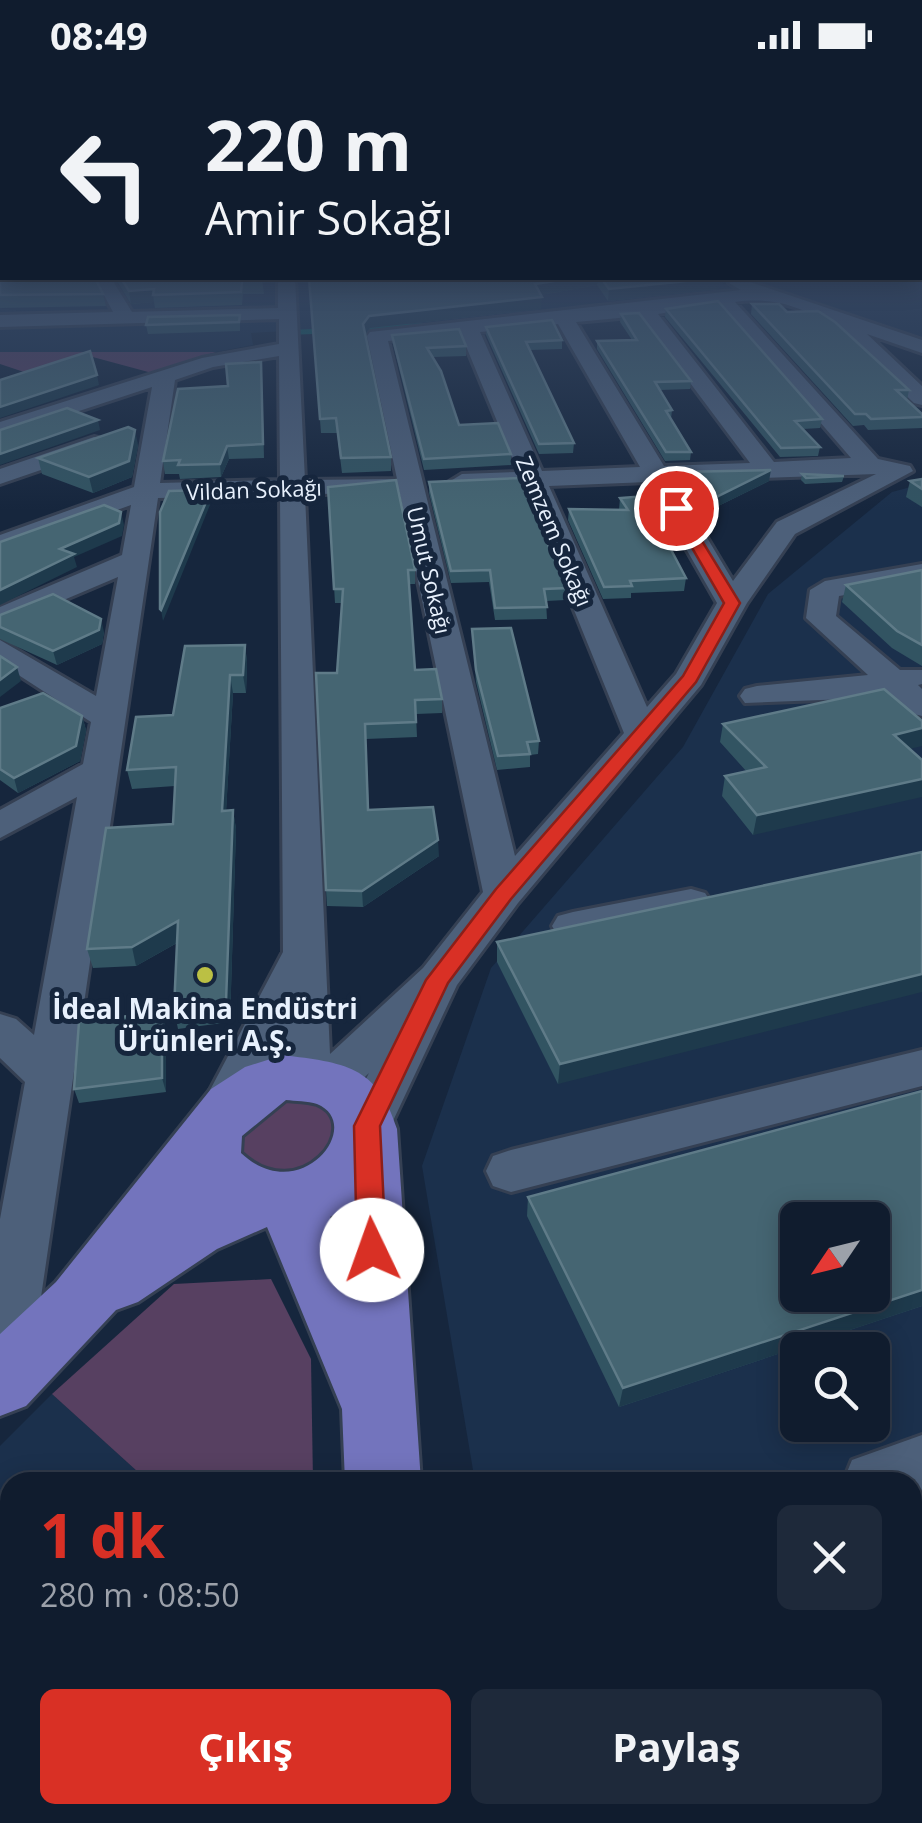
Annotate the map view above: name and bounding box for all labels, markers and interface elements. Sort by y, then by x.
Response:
text: 08:49 [50,9,148,61]
text: 220 m [205,96,412,192]
icon: left [40,110,170,240]
text: Amir Sokağı [205,187,453,248]
street label: Zemzem Sokağı [510,451,600,611]
pin [634,466,719,551]
street label: Vildan Sokağı [186,472,322,506]
icon: arrive [649,481,704,536]
street label: Umut Sokağı [401,503,459,637]
marker: İdeal Makina Endüstri Ürünleri A.Ş. [194,964,216,986]
place label: İdeal Makina Endüstri Ürünleri A.Ş. [52,989,358,1059]
position arrow [320,1198,424,1302]
north arrow [780,1202,890,1312]
map controls [780,1202,890,1442]
button: search [780,1332,890,1442]
text: 1 dk [40,1494,165,1576]
button: close [777,1505,882,1610]
text: 280 m · 08:50 [40,1573,239,1616]
button: Çıkış [40,1689,451,1804]
button: Paylaş [471,1689,882,1804]

